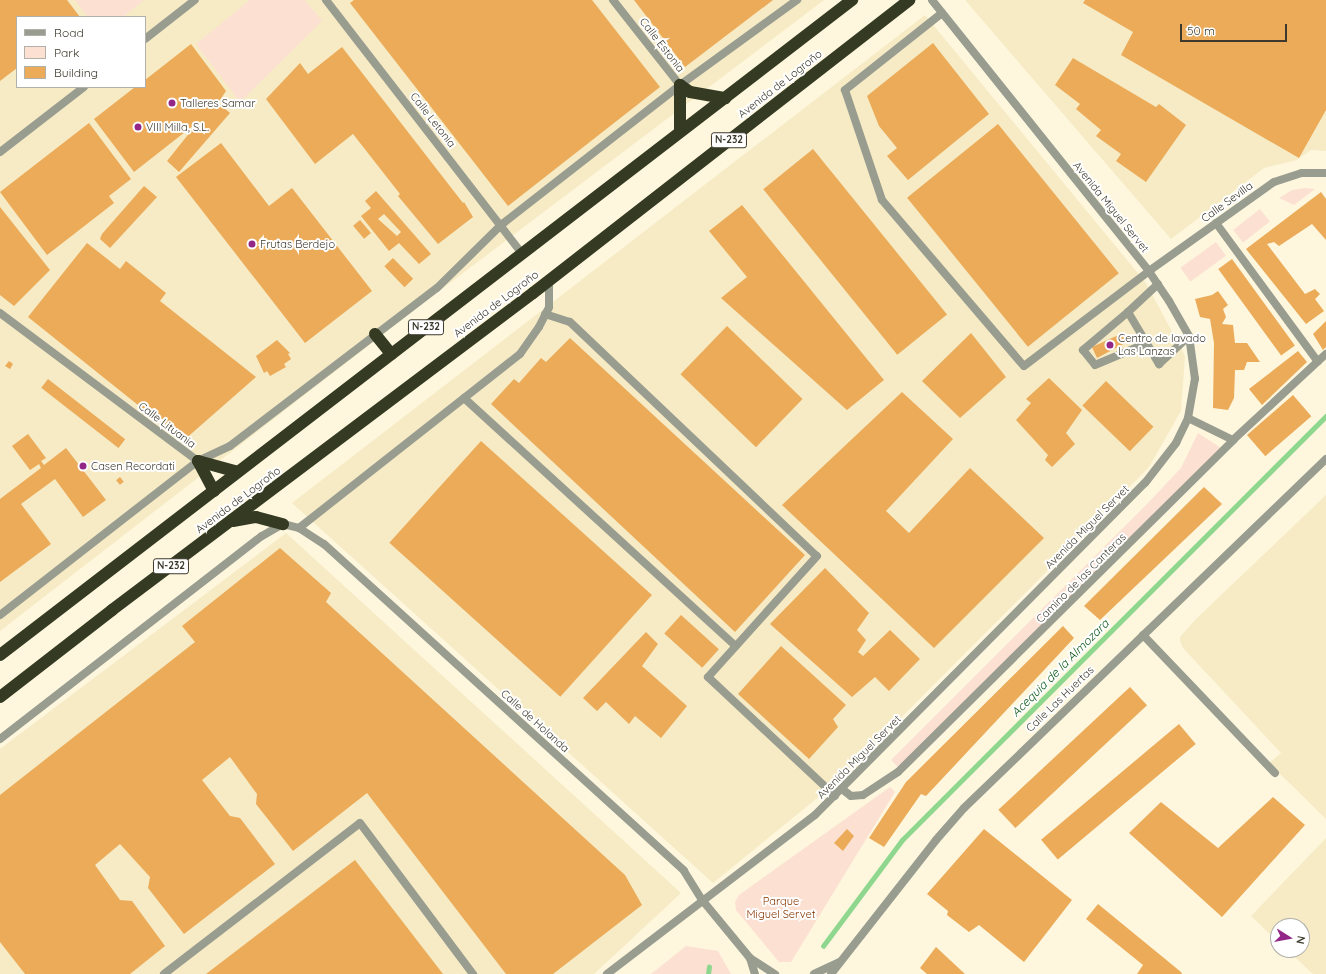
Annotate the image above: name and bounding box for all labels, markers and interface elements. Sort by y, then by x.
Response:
street label: Calle Estonia [637,15,687,75]
legend [16,16,146,88]
scale bar [1182,16,1289,42]
text: 50 m [1187,23,1215,38]
text: Road [54,25,84,40]
text: Park [54,45,79,60]
street label: Avenida de Logroño [735,47,825,121]
text: Building [54,65,98,80]
street label: Calle Letonia [408,90,458,150]
place label: Talleres Samar [180,96,256,110]
marker: Talleres Samar [167,98,177,108]
place label: VIII Milla, S.L. [146,120,209,134]
marker: VIII Milla, S.L. [133,122,143,132]
road number: N-232 [710,132,748,148]
street label: Avenida Miguel Servet [1070,159,1152,255]
street label: Calle Sevilla [1199,179,1255,225]
place label: Frutas Berdejo [260,237,335,251]
marker: Frutas Berdejo [247,239,257,249]
street label: Avenida de Logroño [451,268,541,340]
road number: N-232 [407,319,445,335]
place label: Centro de lavado Las Lanzas [1118,332,1206,358]
marker: Centro de lavado Las Lanzas [1105,340,1115,350]
street label: Calle Lituania [136,399,198,451]
place label: Casen Recordati [91,459,175,473]
marker: Casen Recordati [78,461,88,471]
street label: Avenida de Logroño [193,464,283,536]
street label: Avenida Miguel Servet [1042,482,1132,572]
street label: Camino de las Canteras [1033,530,1129,626]
road number: N-232 [152,558,190,574]
water label: Acequia de la Almozara [1008,616,1112,720]
street label: Calle Las Huertas [1023,663,1097,735]
street label: Calle de Holanda [498,687,572,755]
street label: Avenida Miguel Servet [814,712,904,802]
park label: Parque Miguel Servet [746,895,816,921]
north arrow [1270,918,1310,958]
text: N [1293,935,1308,945]

